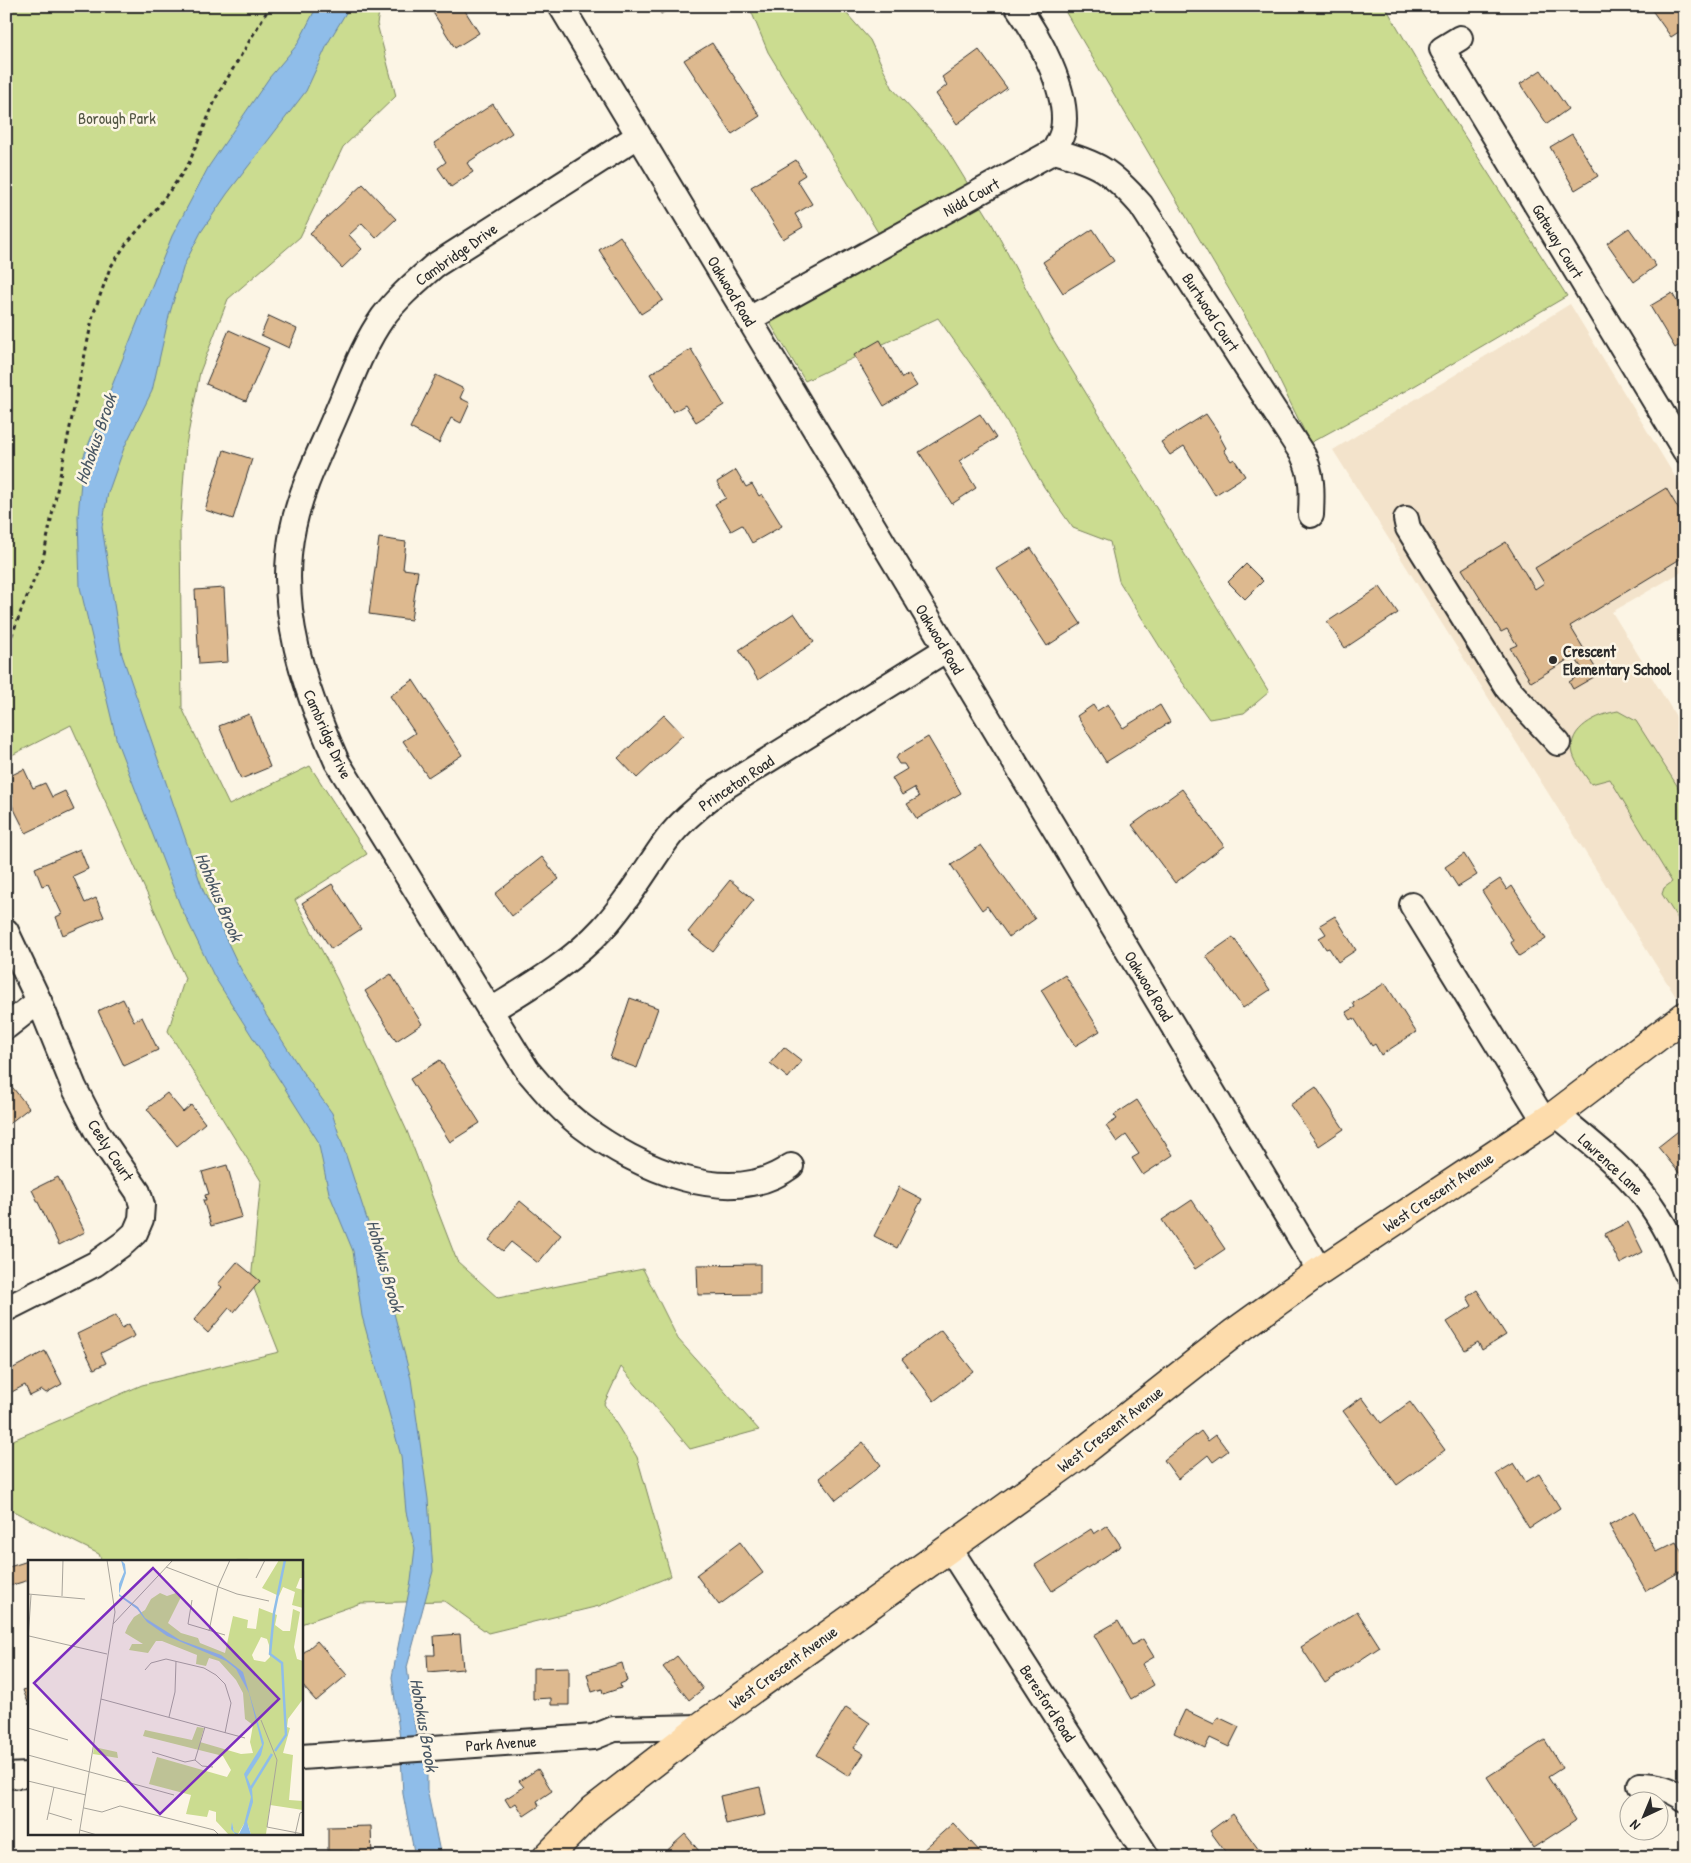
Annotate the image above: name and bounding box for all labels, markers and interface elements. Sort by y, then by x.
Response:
park label: Borough Park [78,107,156,129]
street label: Nidd Court [939,172,1004,222]
street label: Gateway Court [1527,200,1589,283]
street label: Cambridge Drive [410,217,502,290]
street label: Oakwood Road [702,252,762,330]
street label: Burtwood Court [1177,268,1245,356]
water label: Hohokus Brook [68,389,123,487]
street label: Oakwood Road [910,600,970,678]
place label: Crescent Elementary School [1563,640,1672,681]
marker: Crescent Elementary School [1547,654,1559,666]
street label: Cambridge Drive [298,686,358,783]
street label: Princeton Road [694,750,778,816]
water label: Hohokus Brook [190,849,250,946]
street label: Oakwood Road [1119,947,1179,1025]
street label: Ceely Court [83,1115,139,1186]
street label: Lawrence Lane [1574,1128,1649,1200]
street label: West Crescent Avenue [1379,1147,1498,1237]
water label: Hohokus Brook [360,1217,411,1316]
street label: West Crescent Avenue [1053,1380,1168,1477]
inset map [28,1560,302,1836]
street label: West Crescent Avenue [725,1620,842,1714]
street label: Beresford Road [1015,1660,1081,1746]
water label: Hohokus Brook [404,1676,445,1775]
street label: Park Avenue [465,1730,538,1756]
north arrow [1618,1790,1668,1840]
text: N [1625,1816,1644,1835]

